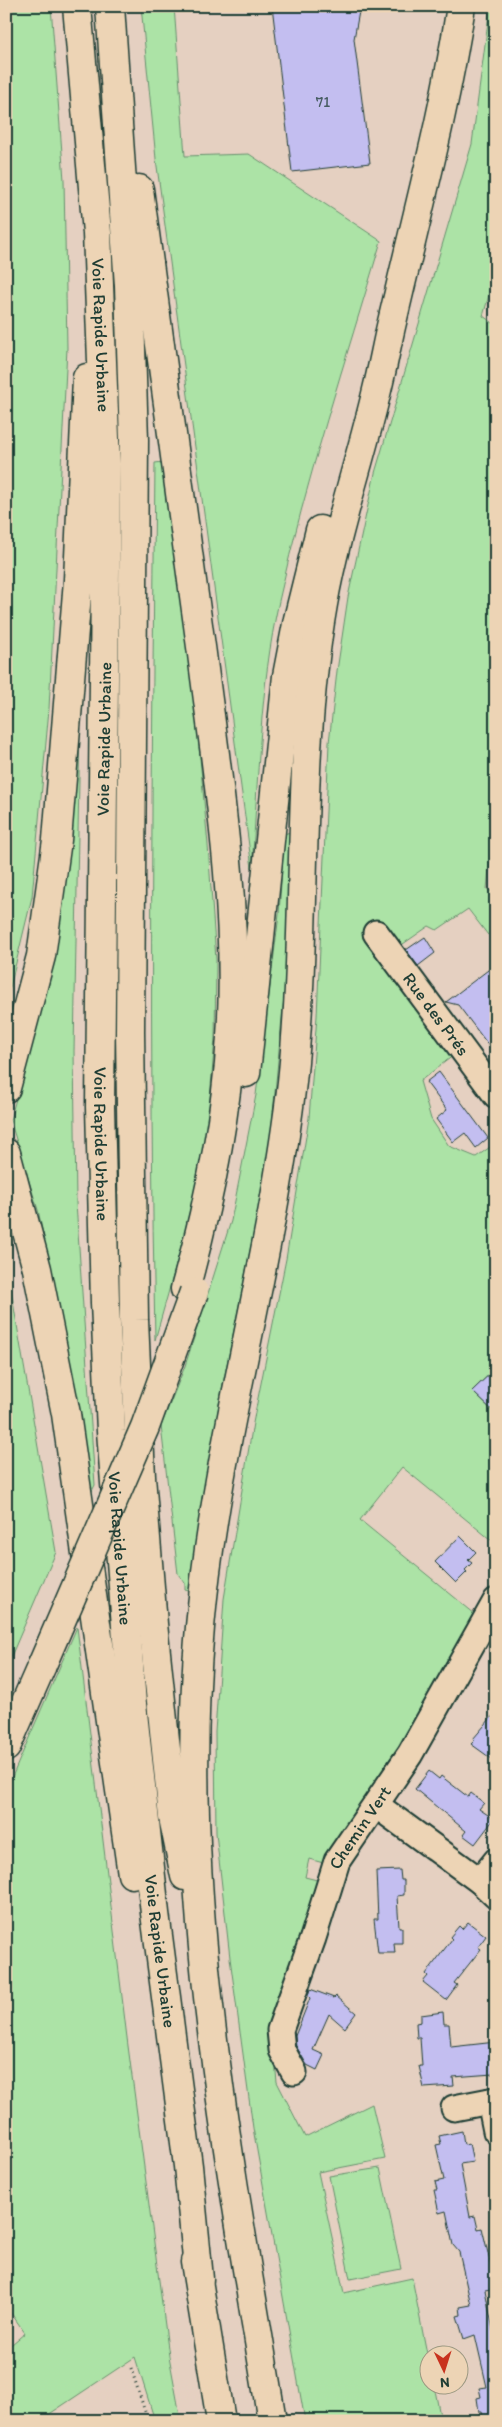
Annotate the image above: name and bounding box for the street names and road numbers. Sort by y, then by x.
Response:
street label: Voie Rapide Urbaine [87,258,115,413]
street label: Voie Rapide Urbaine [92,662,116,816]
street label: Rue des Prés [398,968,474,1060]
street label: Voie Rapide Urbaine [89,1067,114,1221]
street label: Voie Rapide Urbaine [103,1471,137,1626]
street label: Chemin Vert [324,1781,396,1872]
street label: Voie Rapide Urbaine [140,1874,181,2029]

